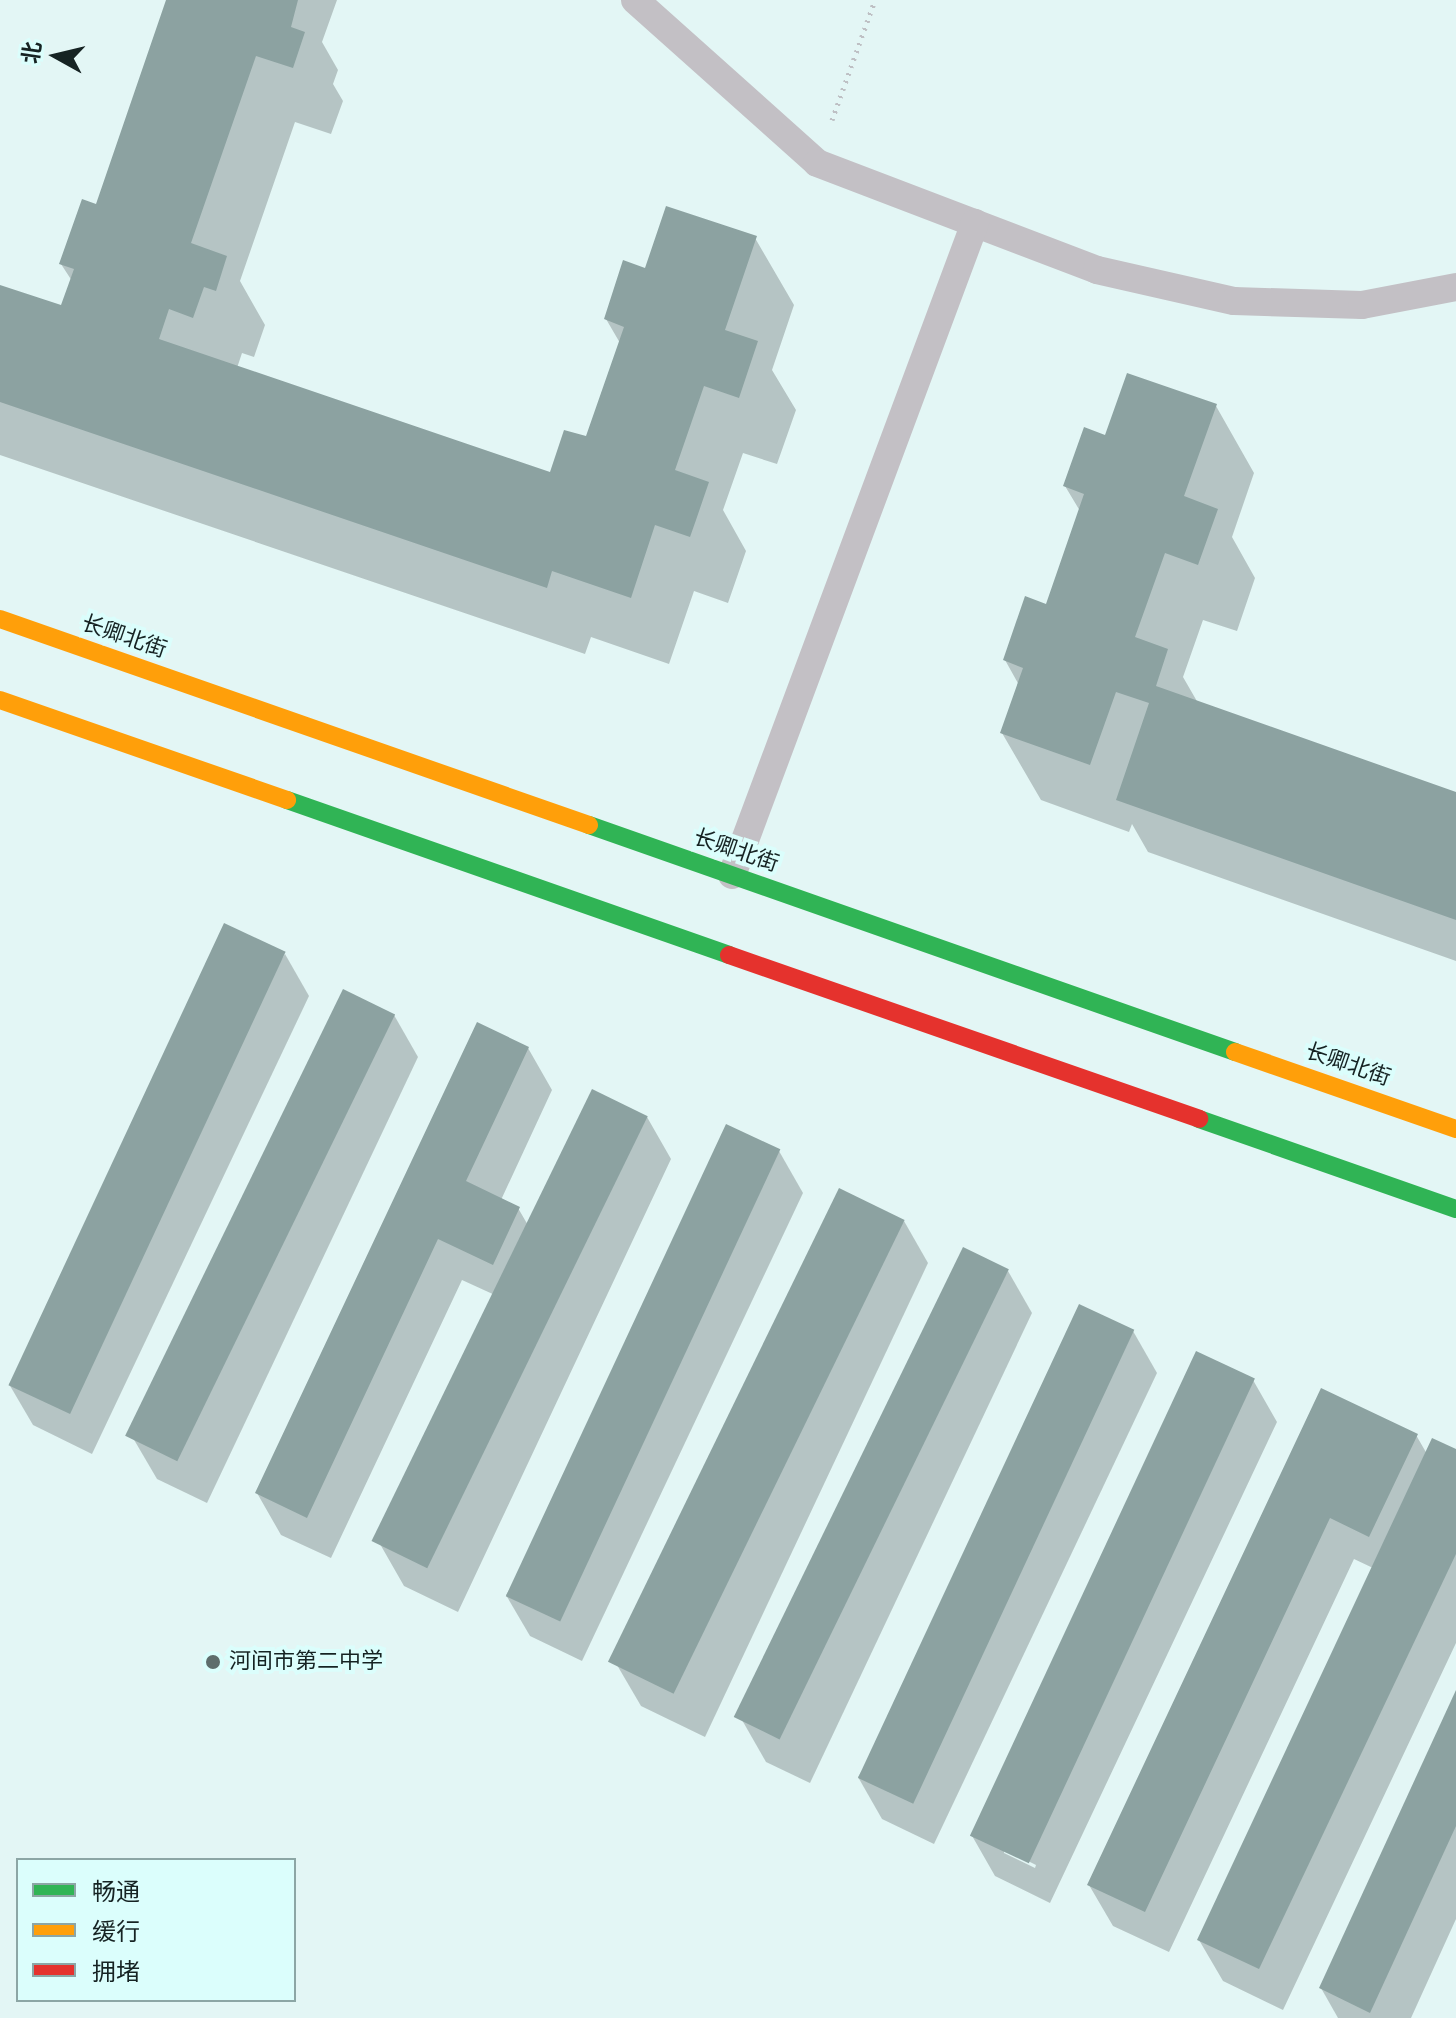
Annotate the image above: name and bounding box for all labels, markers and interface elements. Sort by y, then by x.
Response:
north arrow [16,16,96,96]
text: 北 [16,40,49,66]
street label: 长卿北街 [78,610,170,664]
street label: 长卿北街 [690,824,782,878]
street label: 长卿北街 [1302,1038,1394,1092]
place label: 河间市第二中学 [229,1649,383,1675]
marker: 河间市第二中学 [204,1653,222,1671]
legend [16,1858,296,2002]
text: 畅通 [92,1876,140,1908]
text: 缓行 [92,1916,140,1948]
text: 拥堵 [92,1956,140,1988]

